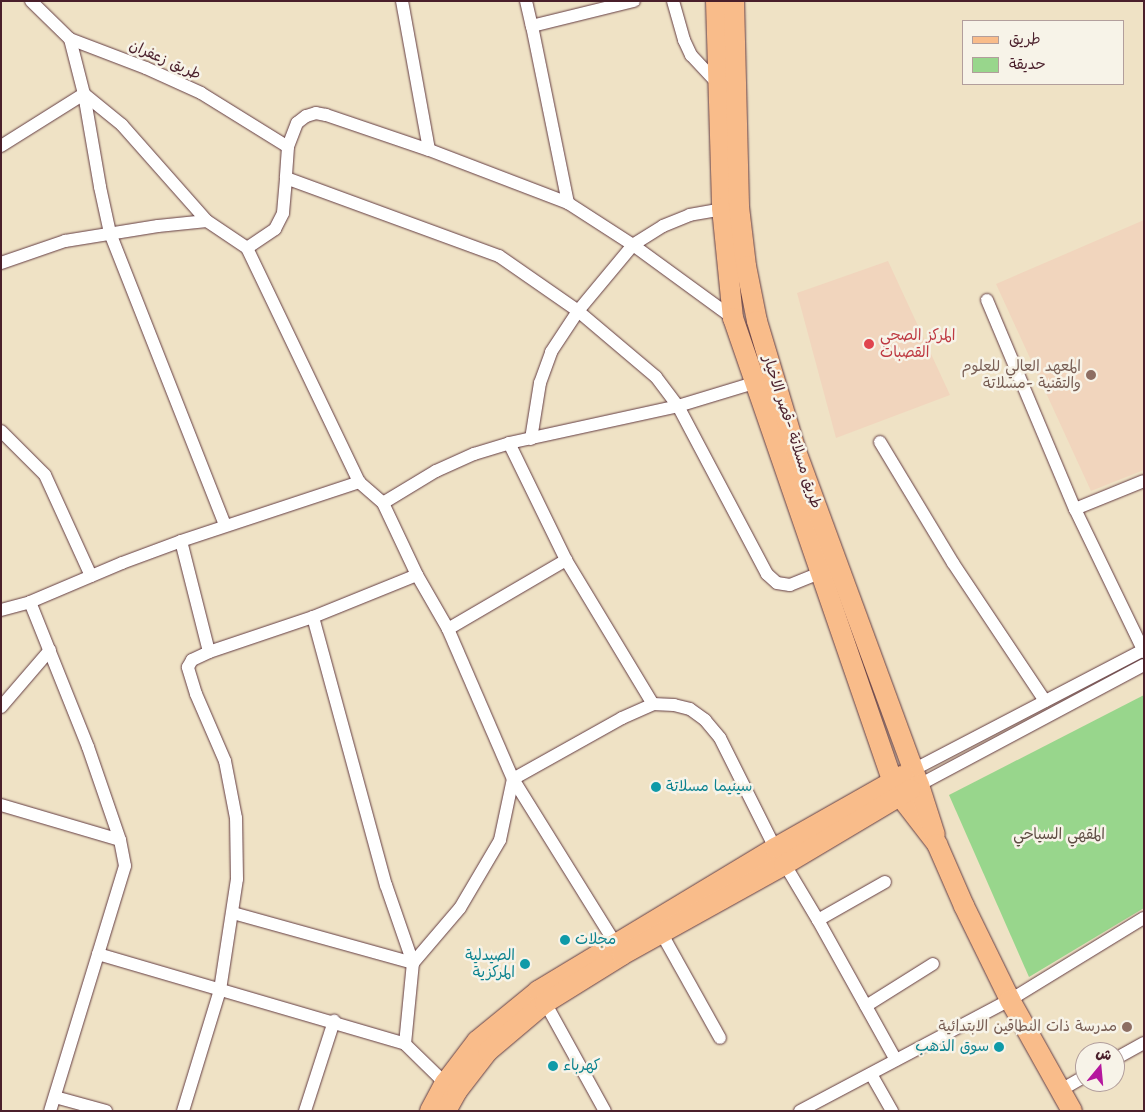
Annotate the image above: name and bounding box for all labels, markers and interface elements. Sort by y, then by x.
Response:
legend [962,20,1125,85]
text: طريق [1009,29,1041,49]
street label: طريق زعفران [126,36,204,84]
text: حديقة [1009,54,1046,74]
place label: المركز الصحي القصبات [880,326,955,361]
marker: المركز الصحي القصبات [862,337,876,351]
street label: طريق مسلاتة -قصر الاخيار [759,353,825,511]
place label: المعهد العالي للعلوم والتقنية -مسلاتة [962,357,1081,392]
marker: المعهد العالي للعلوم والتقنية -مسلاتة [1085,369,1097,381]
place label: سينيما مسلاتة [666,778,752,796]
marker: سينيما مسلاتة [650,781,662,793]
park label: المقهي السياحي [1013,826,1105,844]
place label: مجلات [575,931,616,949]
marker: مجلات [559,934,571,946]
place label: الصيدلية المركزية [465,946,515,981]
marker: الصيدلية المركزية [519,958,531,970]
place label: مدرسة ذات النطاقين الابتدائية [939,1018,1117,1036]
marker: مدرسة ذات النطاقين الابتدائية [1121,1021,1133,1033]
place label: سوق الذهب [915,1038,989,1056]
marker: سوق الذهب [993,1041,1005,1053]
north arrow [1075,1042,1125,1092]
text: ش [1094,1043,1114,1064]
place label: كهرباء [563,1057,600,1075]
marker: كهرباء [547,1060,559,1072]

